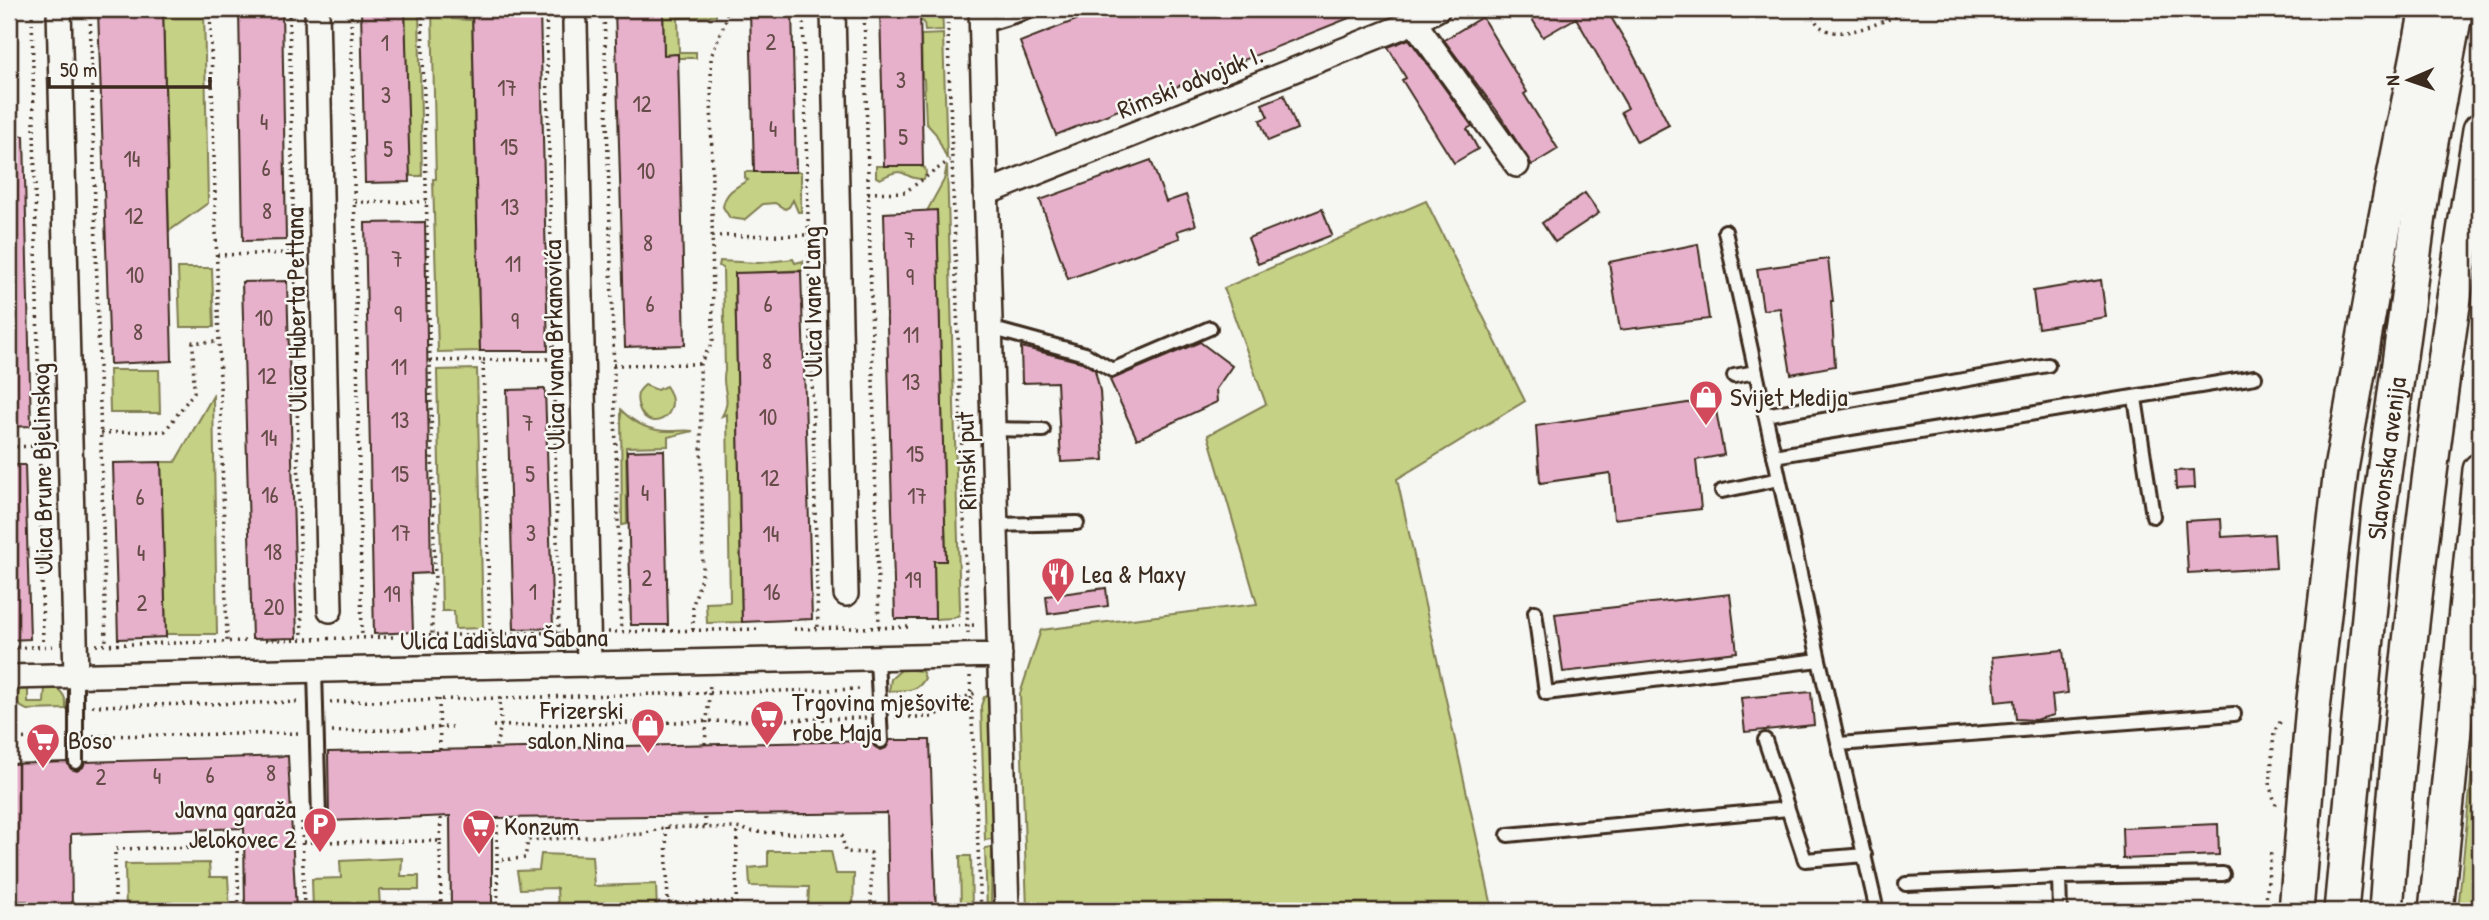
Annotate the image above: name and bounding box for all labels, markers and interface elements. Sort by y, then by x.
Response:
house number: 2 [766,26,777,57]
house number: 1 [381,27,389,58]
street label: Rimski odvojak I. [1112,36,1268,127]
scale bar [49,46,210,90]
north arrow [2374,46,2444,116]
text: 50 m [60,55,97,84]
house number: 3 [896,64,906,95]
house number: 17 [497,72,517,103]
text: N [2379,75,2405,86]
house number: 3 [381,79,391,110]
house number: 12 [632,88,652,119]
house number: 4 [260,106,268,137]
house number: 4 [769,113,777,144]
house number: 5 [898,121,908,152]
house number: 15 [500,131,518,162]
house number: 5 [383,133,393,164]
house number: 14 [124,143,140,174]
house number: 6 [261,152,271,183]
house number: 10 [637,155,655,186]
house number: 13 [501,191,519,222]
house number: 8 [262,195,272,226]
house number: 12 [124,200,144,231]
street label: Ulica Huberta Pettana [276,207,315,413]
house number: 7 [904,224,916,255]
street label: Ulica Ivane Lang [793,226,830,378]
house number: 8 [643,227,653,258]
street label: Ulica Ivana Brkanovića [534,239,573,451]
house number: 7 [391,243,403,274]
house number: 11 [505,248,521,279]
house number: 10 [126,259,144,290]
house number: 9 [906,261,914,292]
house number: 6 [645,288,655,319]
house number: 6 [763,288,773,319]
house number: 9 [394,298,402,329]
house number: 10 [255,302,273,333]
house number: 9 [511,305,519,336]
house number: 8 [133,316,143,347]
house number: 11 [903,319,919,350]
house number: 8 [762,345,772,376]
house number: 11 [391,351,407,382]
house number: 12 [257,360,277,391]
street label: Ulica Brune Bjelinskog [22,363,61,575]
house number: 13 [902,366,920,397]
street label: Slavonska avenija [2358,375,2414,541]
shop icon: Svijet Medija [1687,378,1725,427]
place label: Svijet Medija [1730,379,1848,414]
house number: 10 [759,401,777,432]
house number: 13 [391,404,409,435]
house number: 7 [522,407,534,438]
street label: Rimski put [946,410,985,511]
house number: 14 [261,422,277,453]
house number: 15 [906,438,924,469]
house number: 15 [391,458,409,489]
house number: 5 [525,458,535,489]
house number: 12 [760,462,780,493]
house number: 4 [641,477,649,508]
house number: 16 [261,479,279,510]
house number: 17 [907,480,927,511]
house number: 6 [135,481,145,512]
house number: 17 [391,517,411,548]
house number: 3 [526,517,536,548]
house number: 14 [763,518,779,549]
house number: 18 [264,536,282,567]
house number: 4 [137,537,145,568]
restaurant icon: Lea & Maxy [1039,555,1077,604]
place label: Lea & Maxy [1082,556,1186,591]
house number: 2 [642,562,653,593]
house number: 19 [905,564,921,595]
house number: 1 [529,576,537,607]
house number: 16 [763,576,781,607]
house number: 19 [384,578,400,609]
house number: 2 [137,587,148,618]
house number: 20 [263,591,285,622]
street label: Ulica Ladislava Šabana [400,619,608,658]
place label: Trgovina mješovite robe Maja [792,684,971,749]
place label: Frizerski salon Nina [527,692,624,757]
supermarket icon: Trgovina mješovite robe Maja [748,698,786,747]
shop icon: Frizerski salon Nina [629,706,667,755]
supermarket icon: Boso [24,721,62,770]
place label: Boso [68,722,112,757]
house number: 8 [266,757,276,788]
house number: 6 [205,759,215,790]
house number: 4 [153,760,161,791]
house number: 2 [96,761,107,792]
place label: Javna garaža Jelokovec 2 [175,791,296,856]
parking icon: Javna garaža Jelokovec 2 [301,805,339,854]
supermarket icon: Konzum [460,807,498,856]
place label: Konzum [504,808,579,843]

